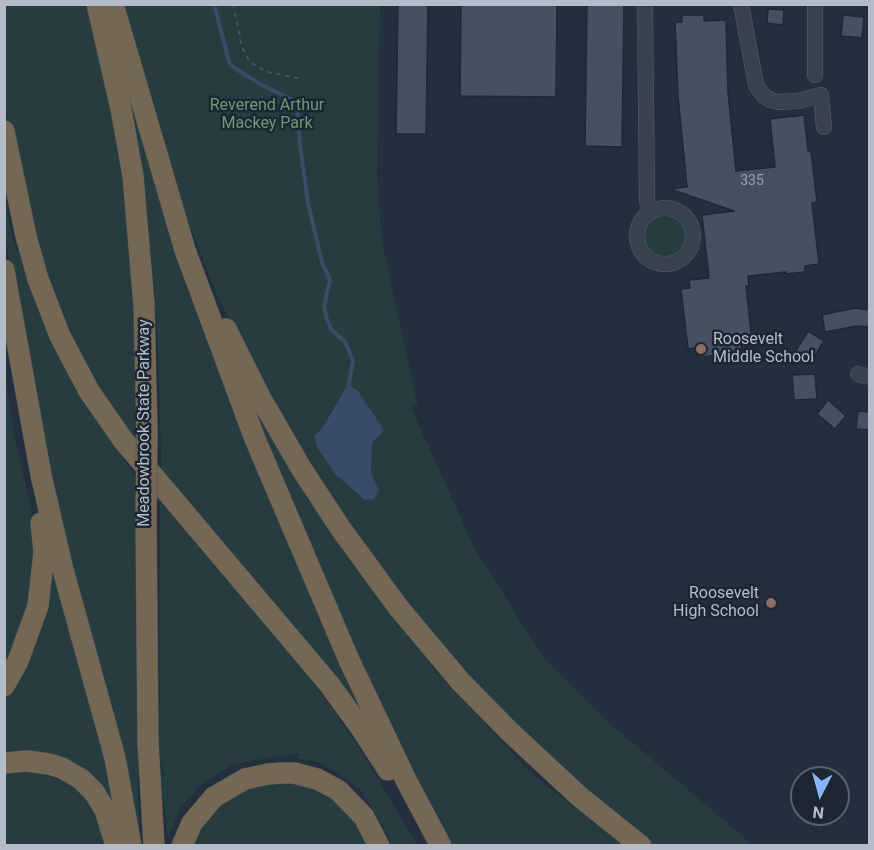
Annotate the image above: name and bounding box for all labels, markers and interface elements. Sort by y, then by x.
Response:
park label: Reverend Arthur Mackey Park [210,96,324,134]
house number: 335 [740,173,764,189]
street label: Meadowbrook State Parkway [135,319,155,527]
place label: Roosevelt Middle School [713,330,814,368]
marker: Roosevelt Middle School [694,342,708,356]
place label: Roosevelt High School [673,584,759,622]
marker: Roosevelt High School [764,596,778,610]
north arrow [790,766,850,826]
text: N [812,802,825,822]

